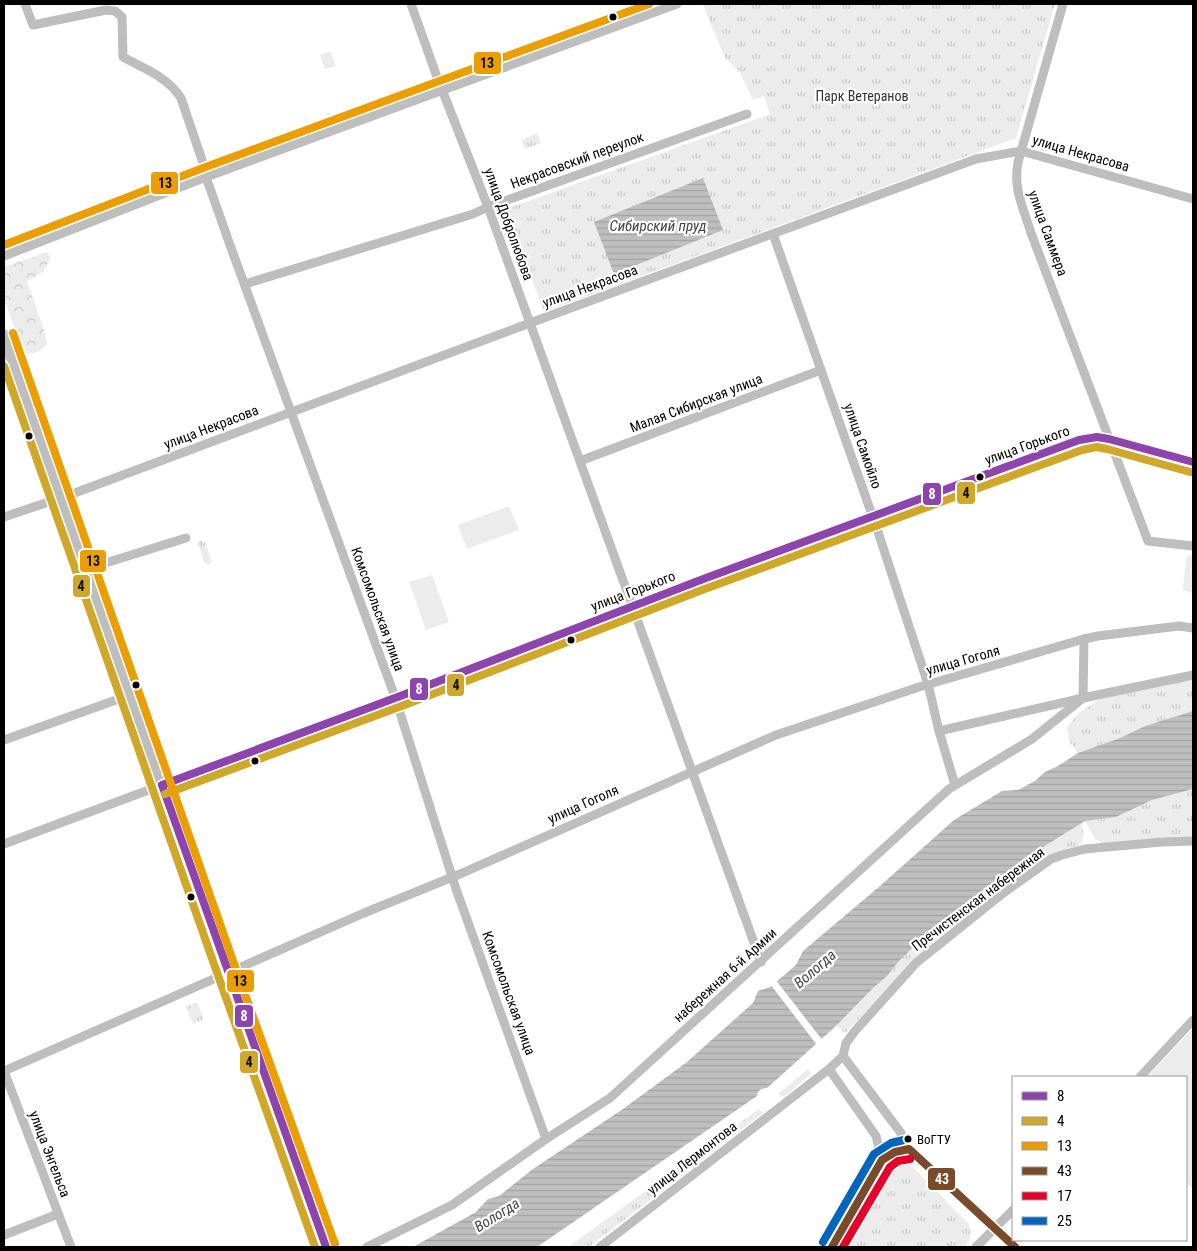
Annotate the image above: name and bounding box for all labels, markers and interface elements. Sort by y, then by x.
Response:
unlabelled marker [608,12,618,22]
line badge: 13 [473,51,502,75]
text: 13 [480,55,494,71]
park label: Парк Ветеранов [815,88,909,104]
street label: Некрасовский переулок [508,128,646,192]
street label: улица Некрасова [1031,132,1131,174]
street label: улица Добролюбова [481,166,537,282]
line badge: 13 [150,171,179,195]
text: 13 [158,175,172,191]
street label: улица Саммера [1025,188,1071,278]
water label: Сибирский пруд [609,217,707,235]
street label: улица Некрасова [540,261,640,311]
street label: Малая Сибирская улица [627,370,765,436]
street label: улица Самойло [841,401,885,491]
street label: улица Некрасова [161,402,261,452]
street label: улица Горького [982,422,1072,468]
unlabelled marker [24,431,34,441]
unlabelled marker [975,472,985,482]
line badge: 4 [956,481,976,505]
line badge: 8 [922,482,942,506]
text: 4 [962,485,970,501]
text: 8 [928,486,936,502]
street label: Комсомольская улица [348,545,408,673]
line badge: 13 [79,549,107,573]
text: 13 [86,553,100,569]
street label: улица Горького [589,568,677,614]
line badge: 4 [72,574,91,598]
text: 4 [77,578,85,594]
unlabelled marker [566,635,576,645]
street label: улица Гоголя [924,642,1002,678]
line badge: 4 [446,673,465,697]
line badge: 8 [409,677,429,701]
text: 4 [452,677,460,693]
unlabelled marker [131,680,141,690]
text: 8 [415,681,423,697]
unlabelled marker [250,756,260,766]
street label: улица Гоголя [545,781,621,827]
street label: Пречистенская набережная [909,844,1047,954]
unlabelled marker [186,892,196,902]
street label: набережная 6-й Армии [670,925,780,1025]
street label: Комсомольская улица [479,929,539,1057]
water label: Вологда [790,946,840,992]
line badge: 13 [226,969,255,993]
text: 13 [233,973,247,989]
line badge: 8 [234,1004,254,1028]
text: 8 [240,1008,248,1024]
line badge: 4 [239,1050,259,1074]
text: 4 [245,1054,253,1070]
legend [1012,1076,1187,1241]
text: 8 [1057,1087,1064,1105]
street label: улица Энгельса [26,1109,74,1199]
text: 4 [1057,1112,1064,1130]
street label: улица Лермонтова [644,1118,740,1198]
place label: ВоГТУ [917,1132,951,1147]
marker: ВоГТУ [903,1134,913,1144]
text: 13 [1057,1137,1072,1155]
text: 43 [1057,1162,1072,1180]
line badge: 43 [927,1167,956,1191]
text: 43 [935,1171,949,1187]
text: 17 [1057,1187,1072,1205]
water label: Вологда [471,1194,523,1236]
text: 25 [1057,1212,1072,1230]

